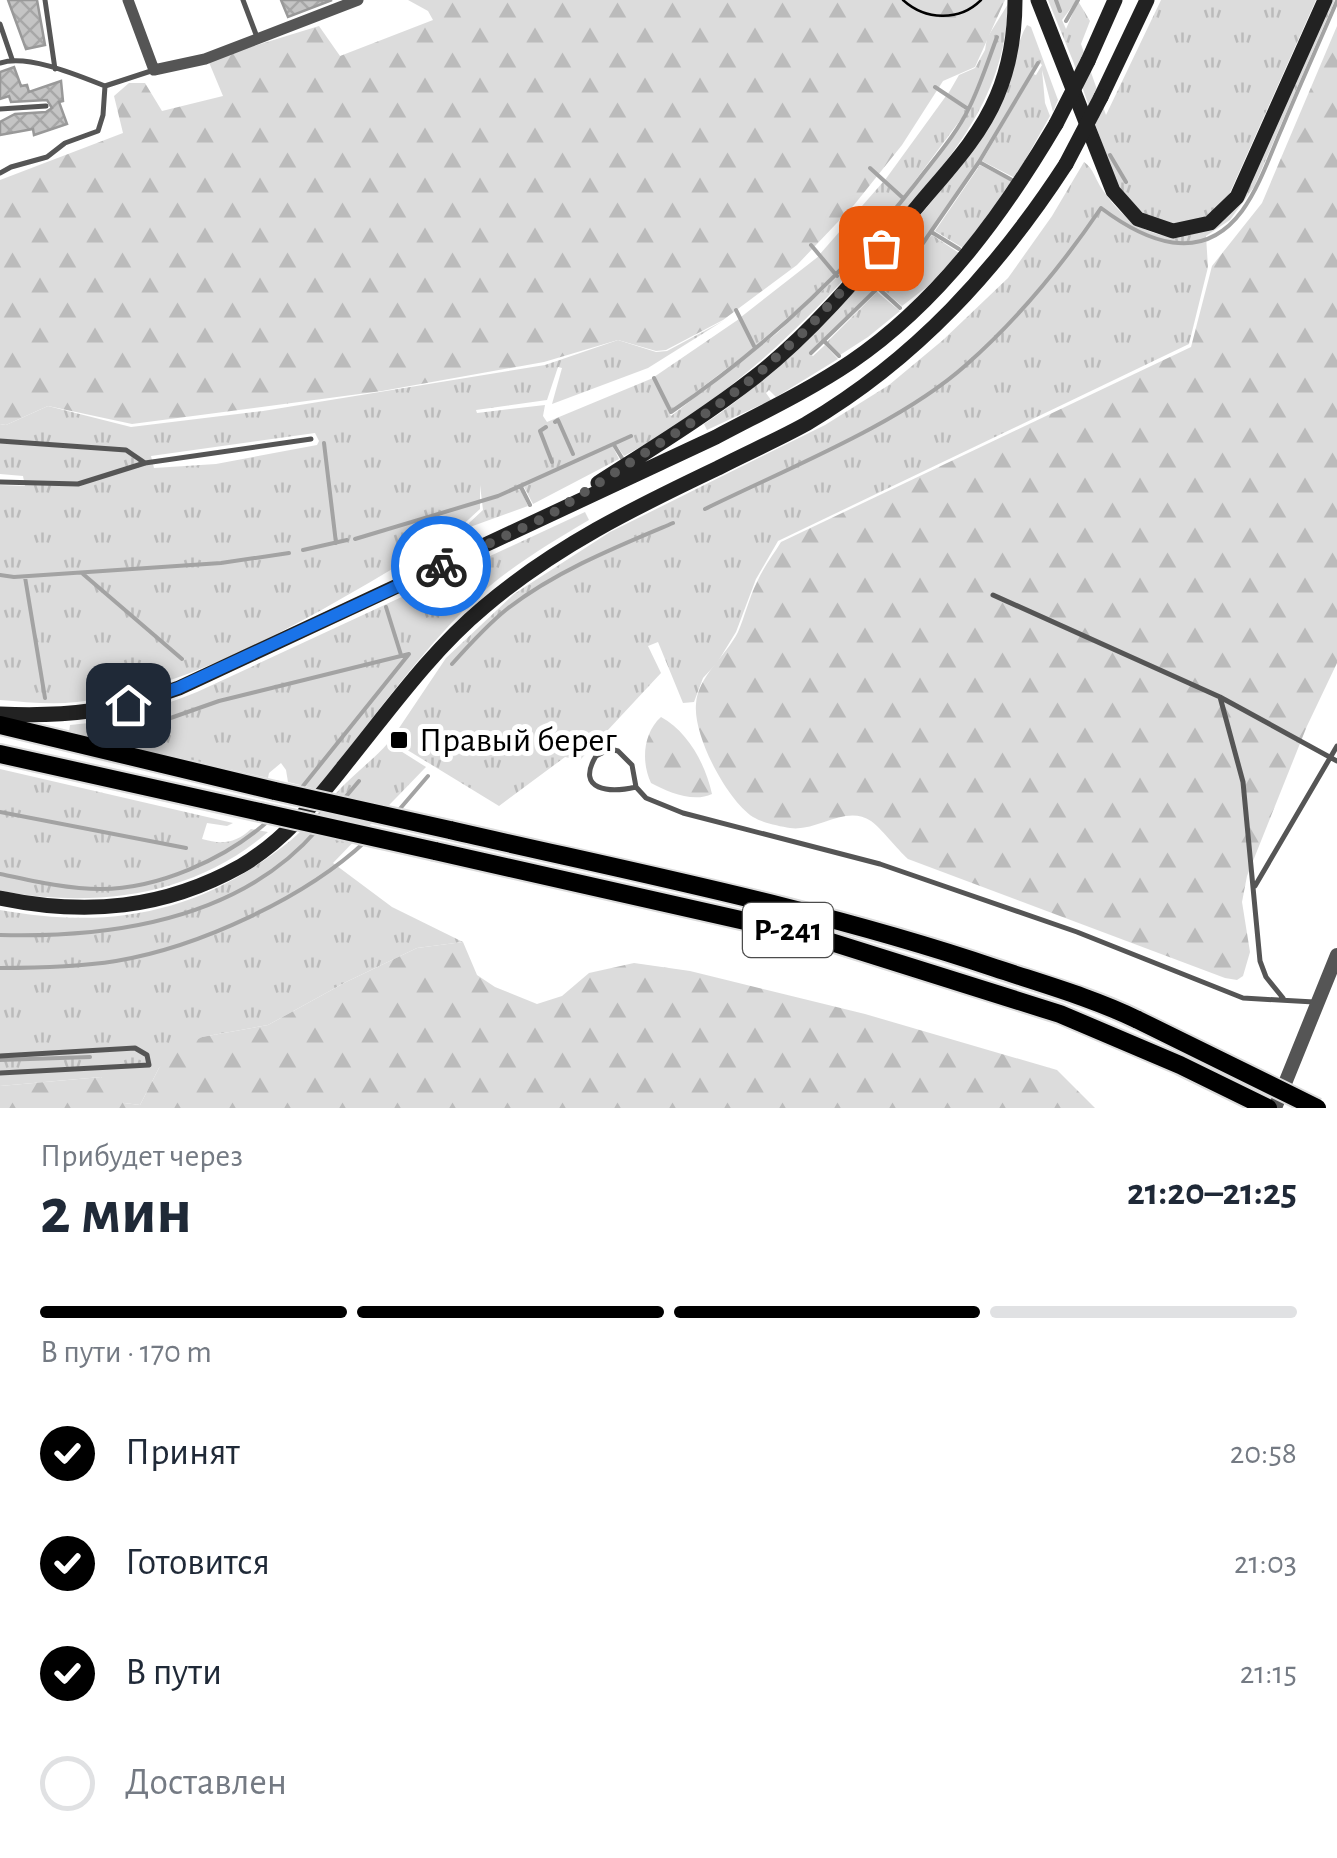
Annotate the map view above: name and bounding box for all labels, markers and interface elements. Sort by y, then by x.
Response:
pin [839,206,924,291]
icon: bag [854,221,909,276]
courier [391,516,491,616]
icon: bike [414,539,469,594]
pin [86,663,171,748]
icon: home [101,678,156,733]
place label: Правый берег [419,723,618,758]
marker: Правый берег [388,729,410,751]
road number: Р-241 [743,903,833,957]
text: Прибудет через [40,1140,243,1172]
text: 21:20–21:25 [1127,1174,1297,1212]
text: 2 мин [40,1180,192,1245]
text: В пути · 170 m [40,1336,212,1368]
icon: check [40,1426,95,1481]
text: Принят [125,1434,240,1472]
text: 20:58 [1230,1437,1297,1469]
icon: check [40,1536,95,1591]
text: Готовится [125,1544,270,1582]
text: 21:03 [1234,1547,1297,1579]
icon: check [40,1646,95,1701]
text: В пути [125,1654,222,1692]
text: 21:15 [1240,1657,1297,1689]
text: Доставлен [125,1764,287,1802]

